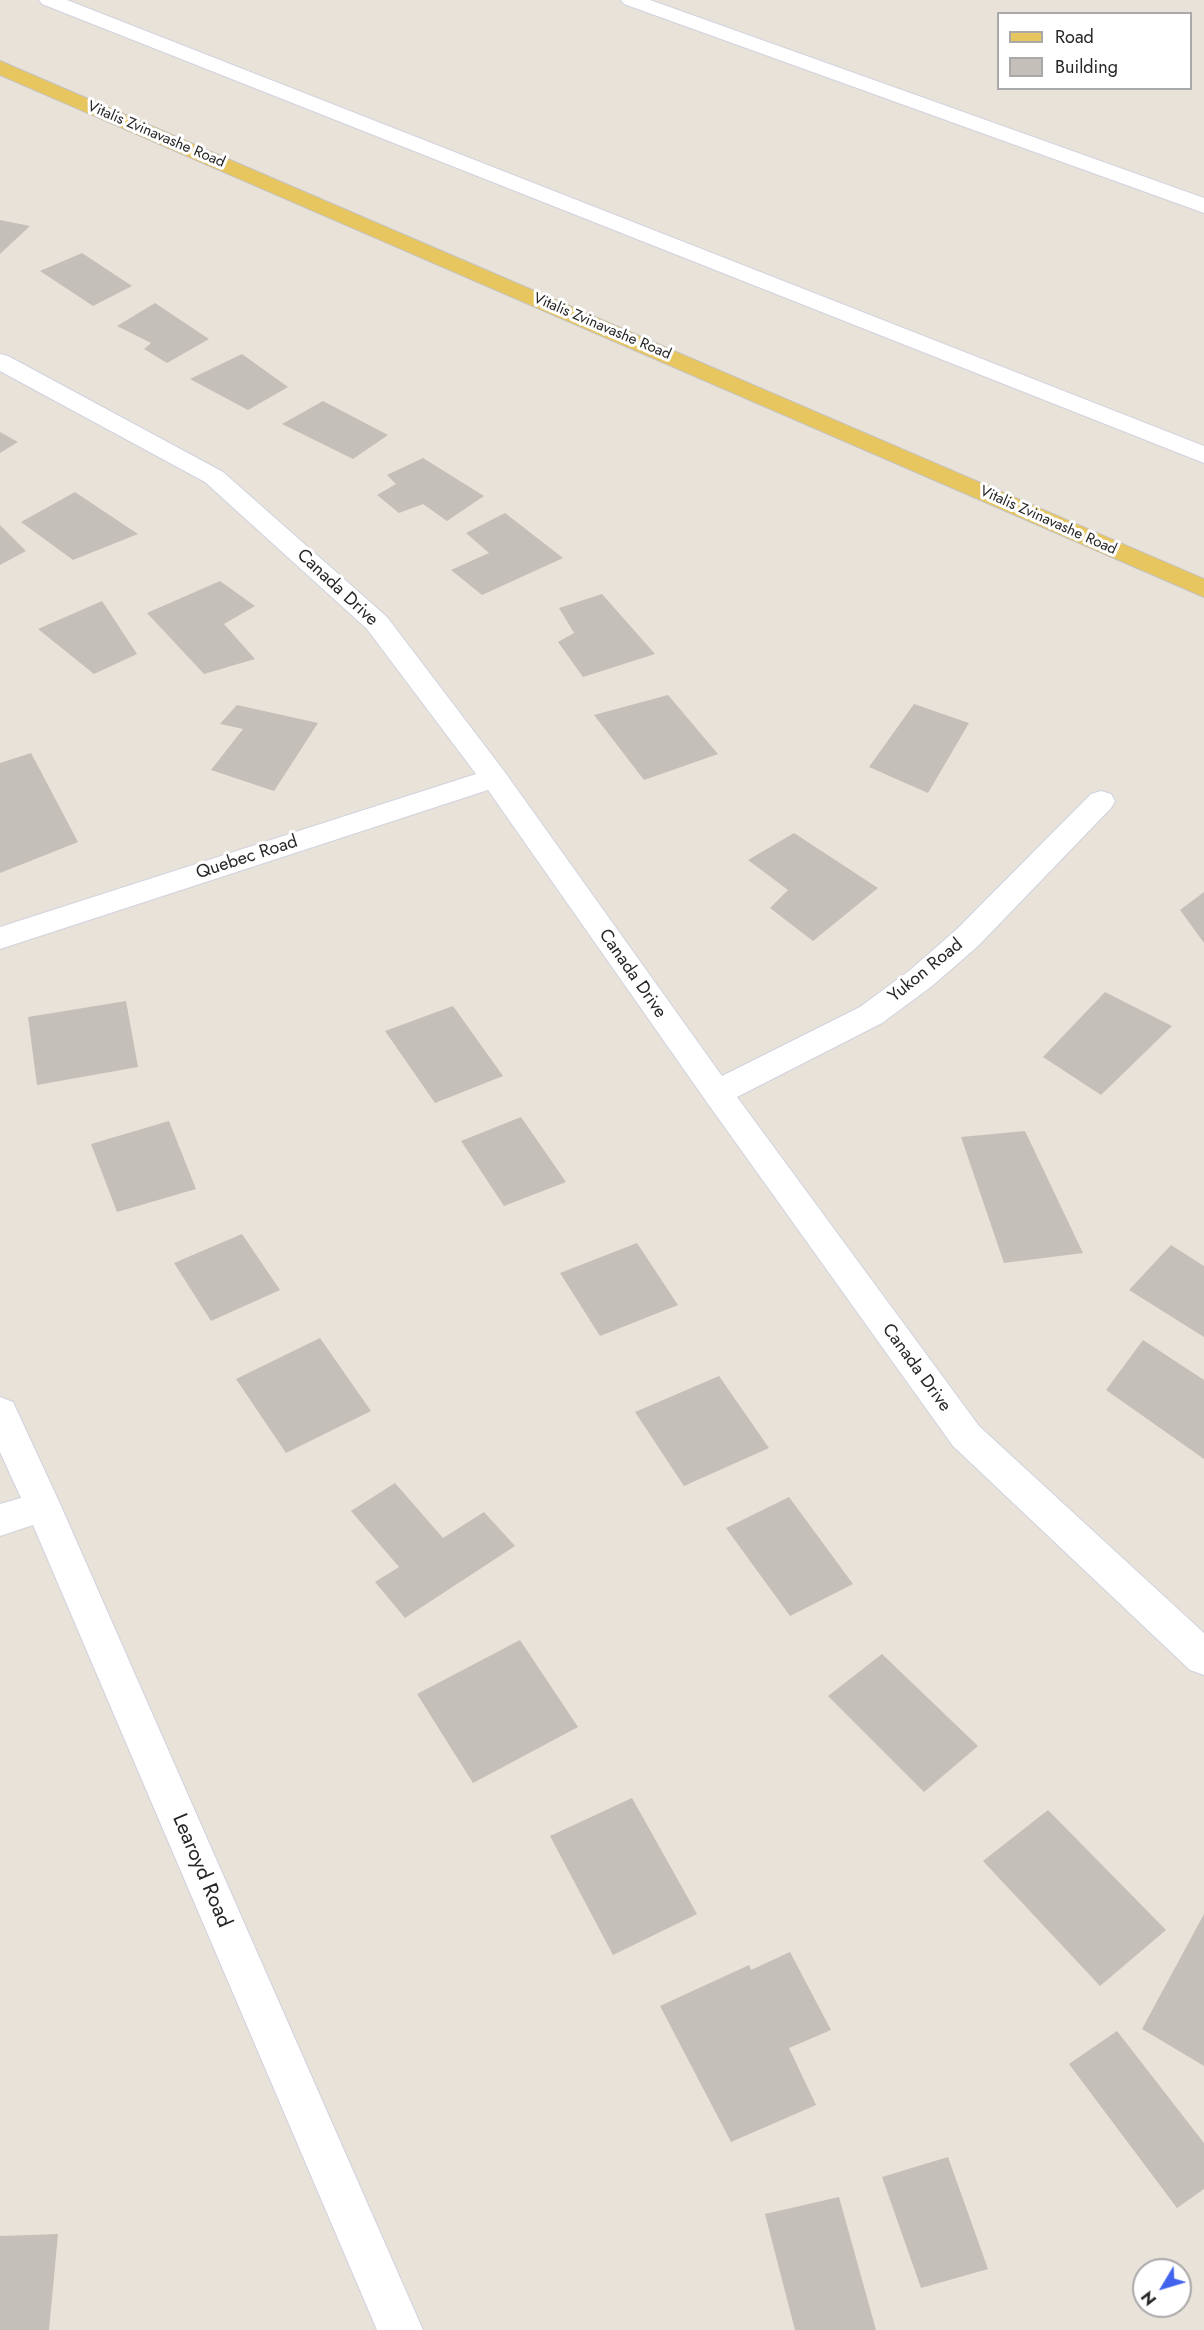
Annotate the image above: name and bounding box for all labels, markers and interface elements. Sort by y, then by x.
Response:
legend [997,12,1192,90]
text: Road [1055,24,1094,50]
text: Building [1055,54,1118,80]
street label: Vitalis Zvinavashe Road [84,98,228,172]
street label: Vitalis Zvinavashe Road [530,290,674,364]
street label: Vitalis Zvinavashe Road [977,483,1119,559]
street label: Canada Drive [292,545,382,631]
street label: Quebec Road [194,831,300,885]
street label: Canada Drive [593,925,671,1023]
street label: Yukon Road [885,935,967,1007]
street label: Canada Drive [877,1320,955,1416]
street label: Learoyd Road [166,1810,236,1932]
north arrow [1132,2258,1192,2318]
text: N [1136,2286,1162,2310]

